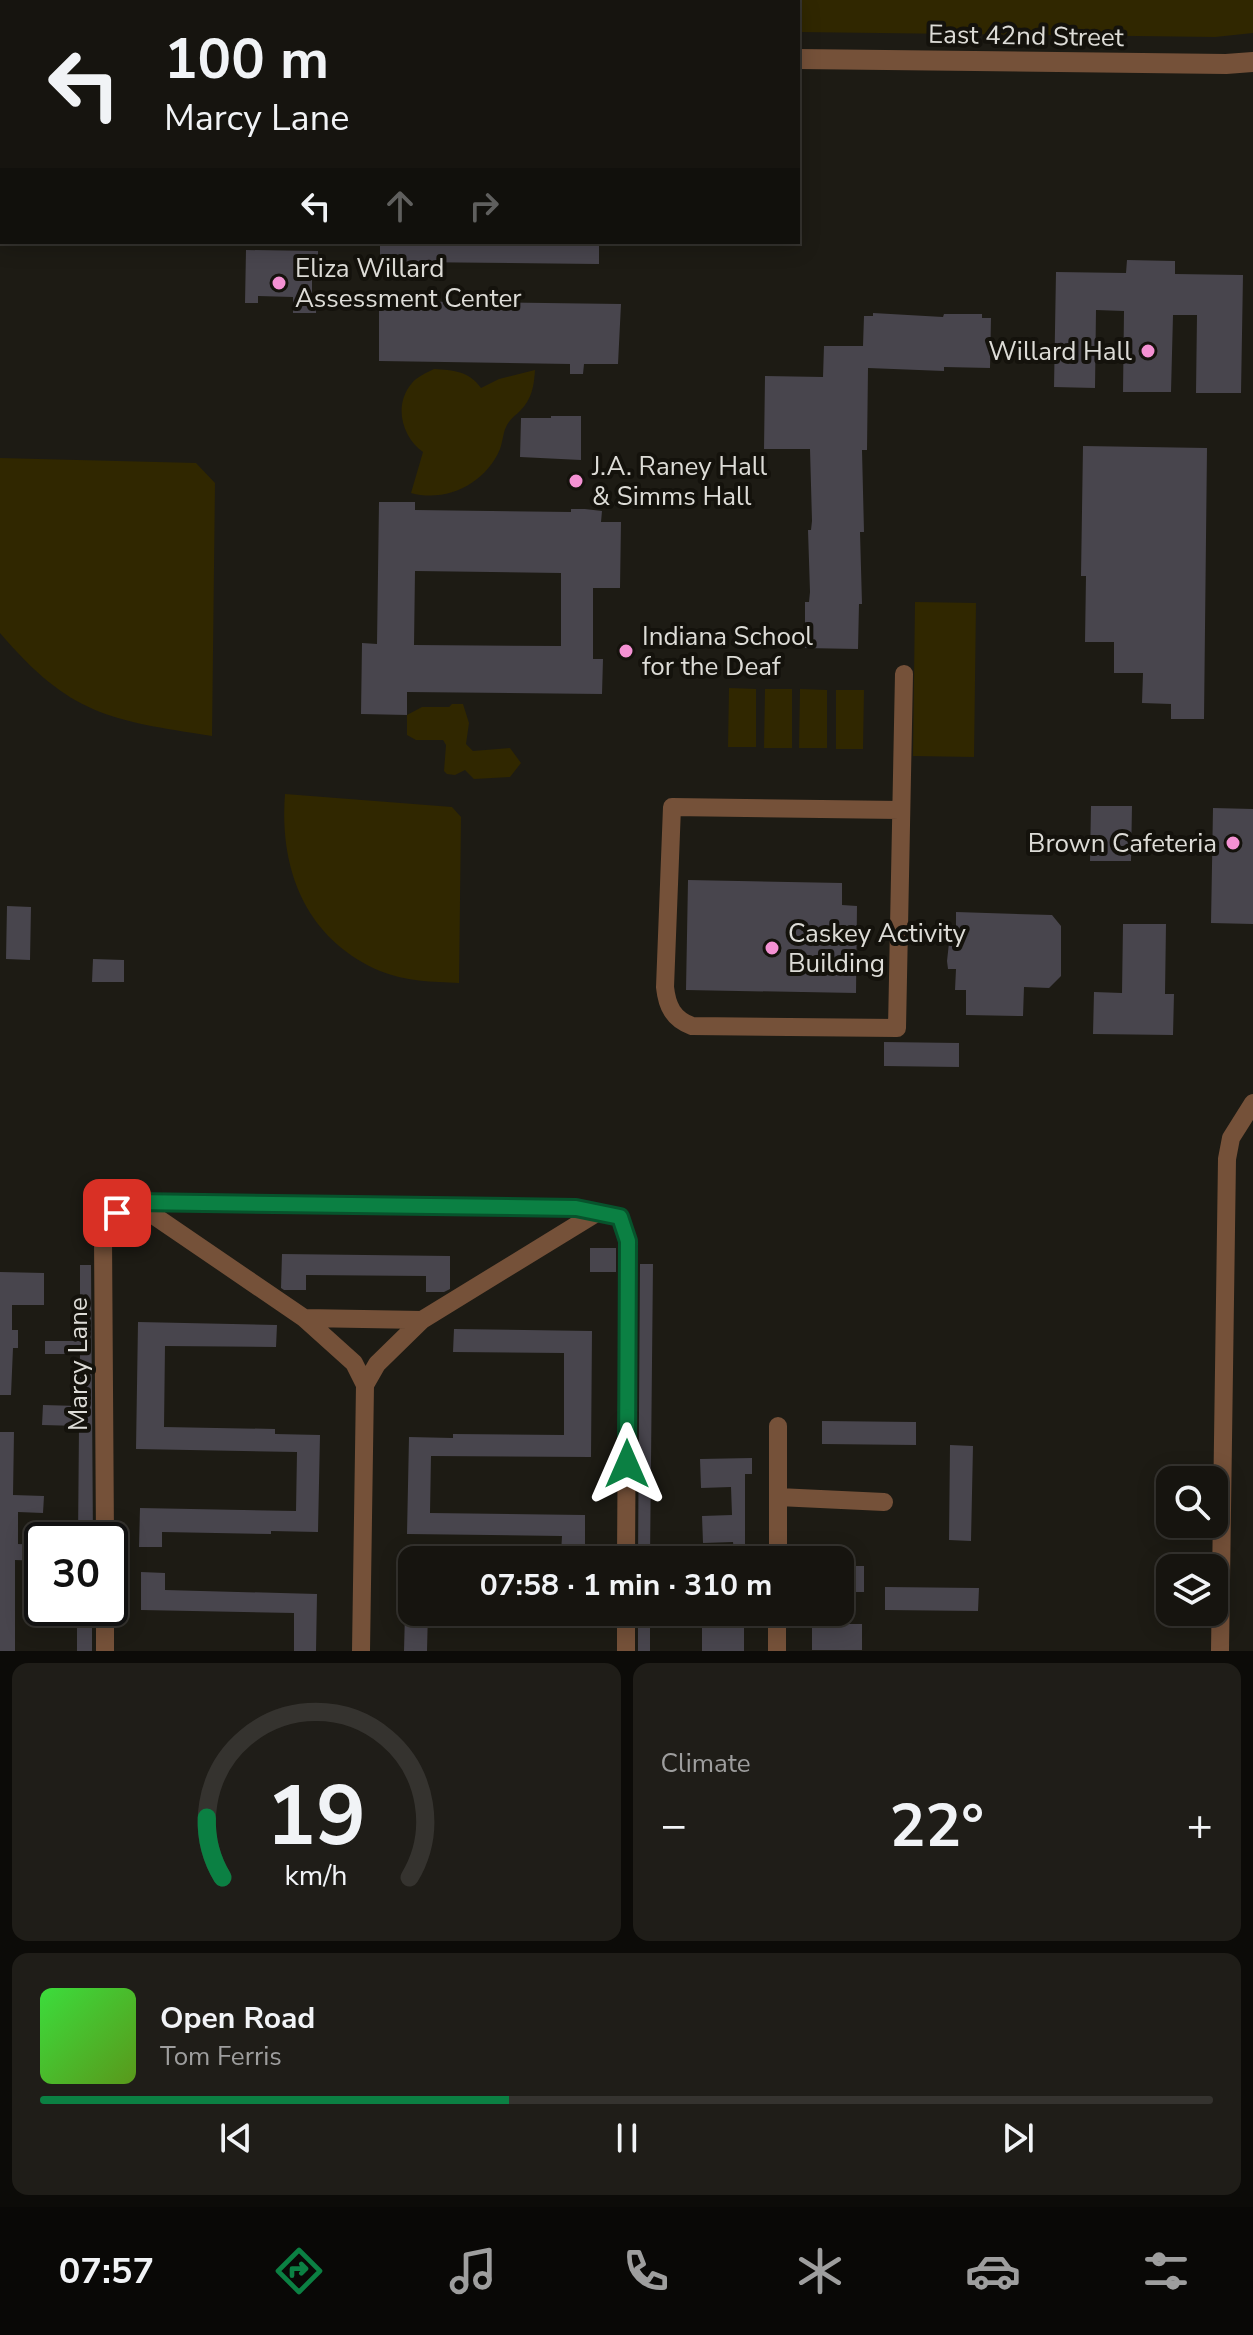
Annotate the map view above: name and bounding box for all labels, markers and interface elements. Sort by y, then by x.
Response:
street label: East 42nd Street [928,17,1125,55]
text: 100 m [164,21,329,98]
icon: left [32,32,136,136]
text: Marcy Lane [164,94,349,143]
icon: left [294,184,338,228]
icon: ahead [378,184,422,228]
icon: right [462,184,506,228]
place label: Eliza Willard Assessment Center [295,251,522,316]
marker: Eliza Willard Assessment Center [270,274,288,292]
place label: Willard Hall [988,334,1132,369]
marker: Willard Hall [1139,342,1157,360]
place label: J.A. Raney Hall & Simms Hall [591,449,767,514]
marker: J.A. Raney Hall & Simms Hall [567,472,585,490]
place label: Indiana School for the Deaf [642,619,813,684]
marker: Indiana School for the Deaf [617,642,635,660]
place label: Brown Cafeteria [1028,826,1217,861]
marker: Brown Cafeteria [1224,834,1242,852]
place label: Caskey Activity Building [788,916,966,981]
marker: Caskey Activity Building [763,939,781,957]
pin [83,1179,151,1247]
icon: arrive [95,1191,139,1235]
street label: Marcy Lane [61,1297,96,1431]
position arrow [585,1422,669,1506]
map controls [1156,1466,1228,1626]
button: search [1156,1466,1228,1538]
speed limit sign: 30 [24,1522,128,1626]
button: layers [1156,1554,1228,1626]
text: 07:58 · 1 min · 310 m [480,1565,772,1606]
text: Climate [661,1746,751,1781]
text: 19 [266,1760,366,1873]
text: 22° [889,1785,984,1867]
text: − [661,1796,687,1856]
text: + [1187,1796,1213,1856]
text: km/h [285,1856,348,1895]
text: Open Road [160,1998,315,2039]
text: Tom Ferris [160,2039,282,2074]
icon: previous [214,2116,258,2160]
icon: pause [605,2116,649,2160]
icon: next [996,2116,1040,2160]
icon: directions [271,2243,327,2299]
icon: music [445,2243,501,2299]
icon: phone [618,2243,674,2299]
icon: climate [792,2243,848,2299]
icon: car [965,2243,1021,2299]
icon: filters [1138,2243,1194,2299]
text: 07:57 [59,2247,154,2296]

